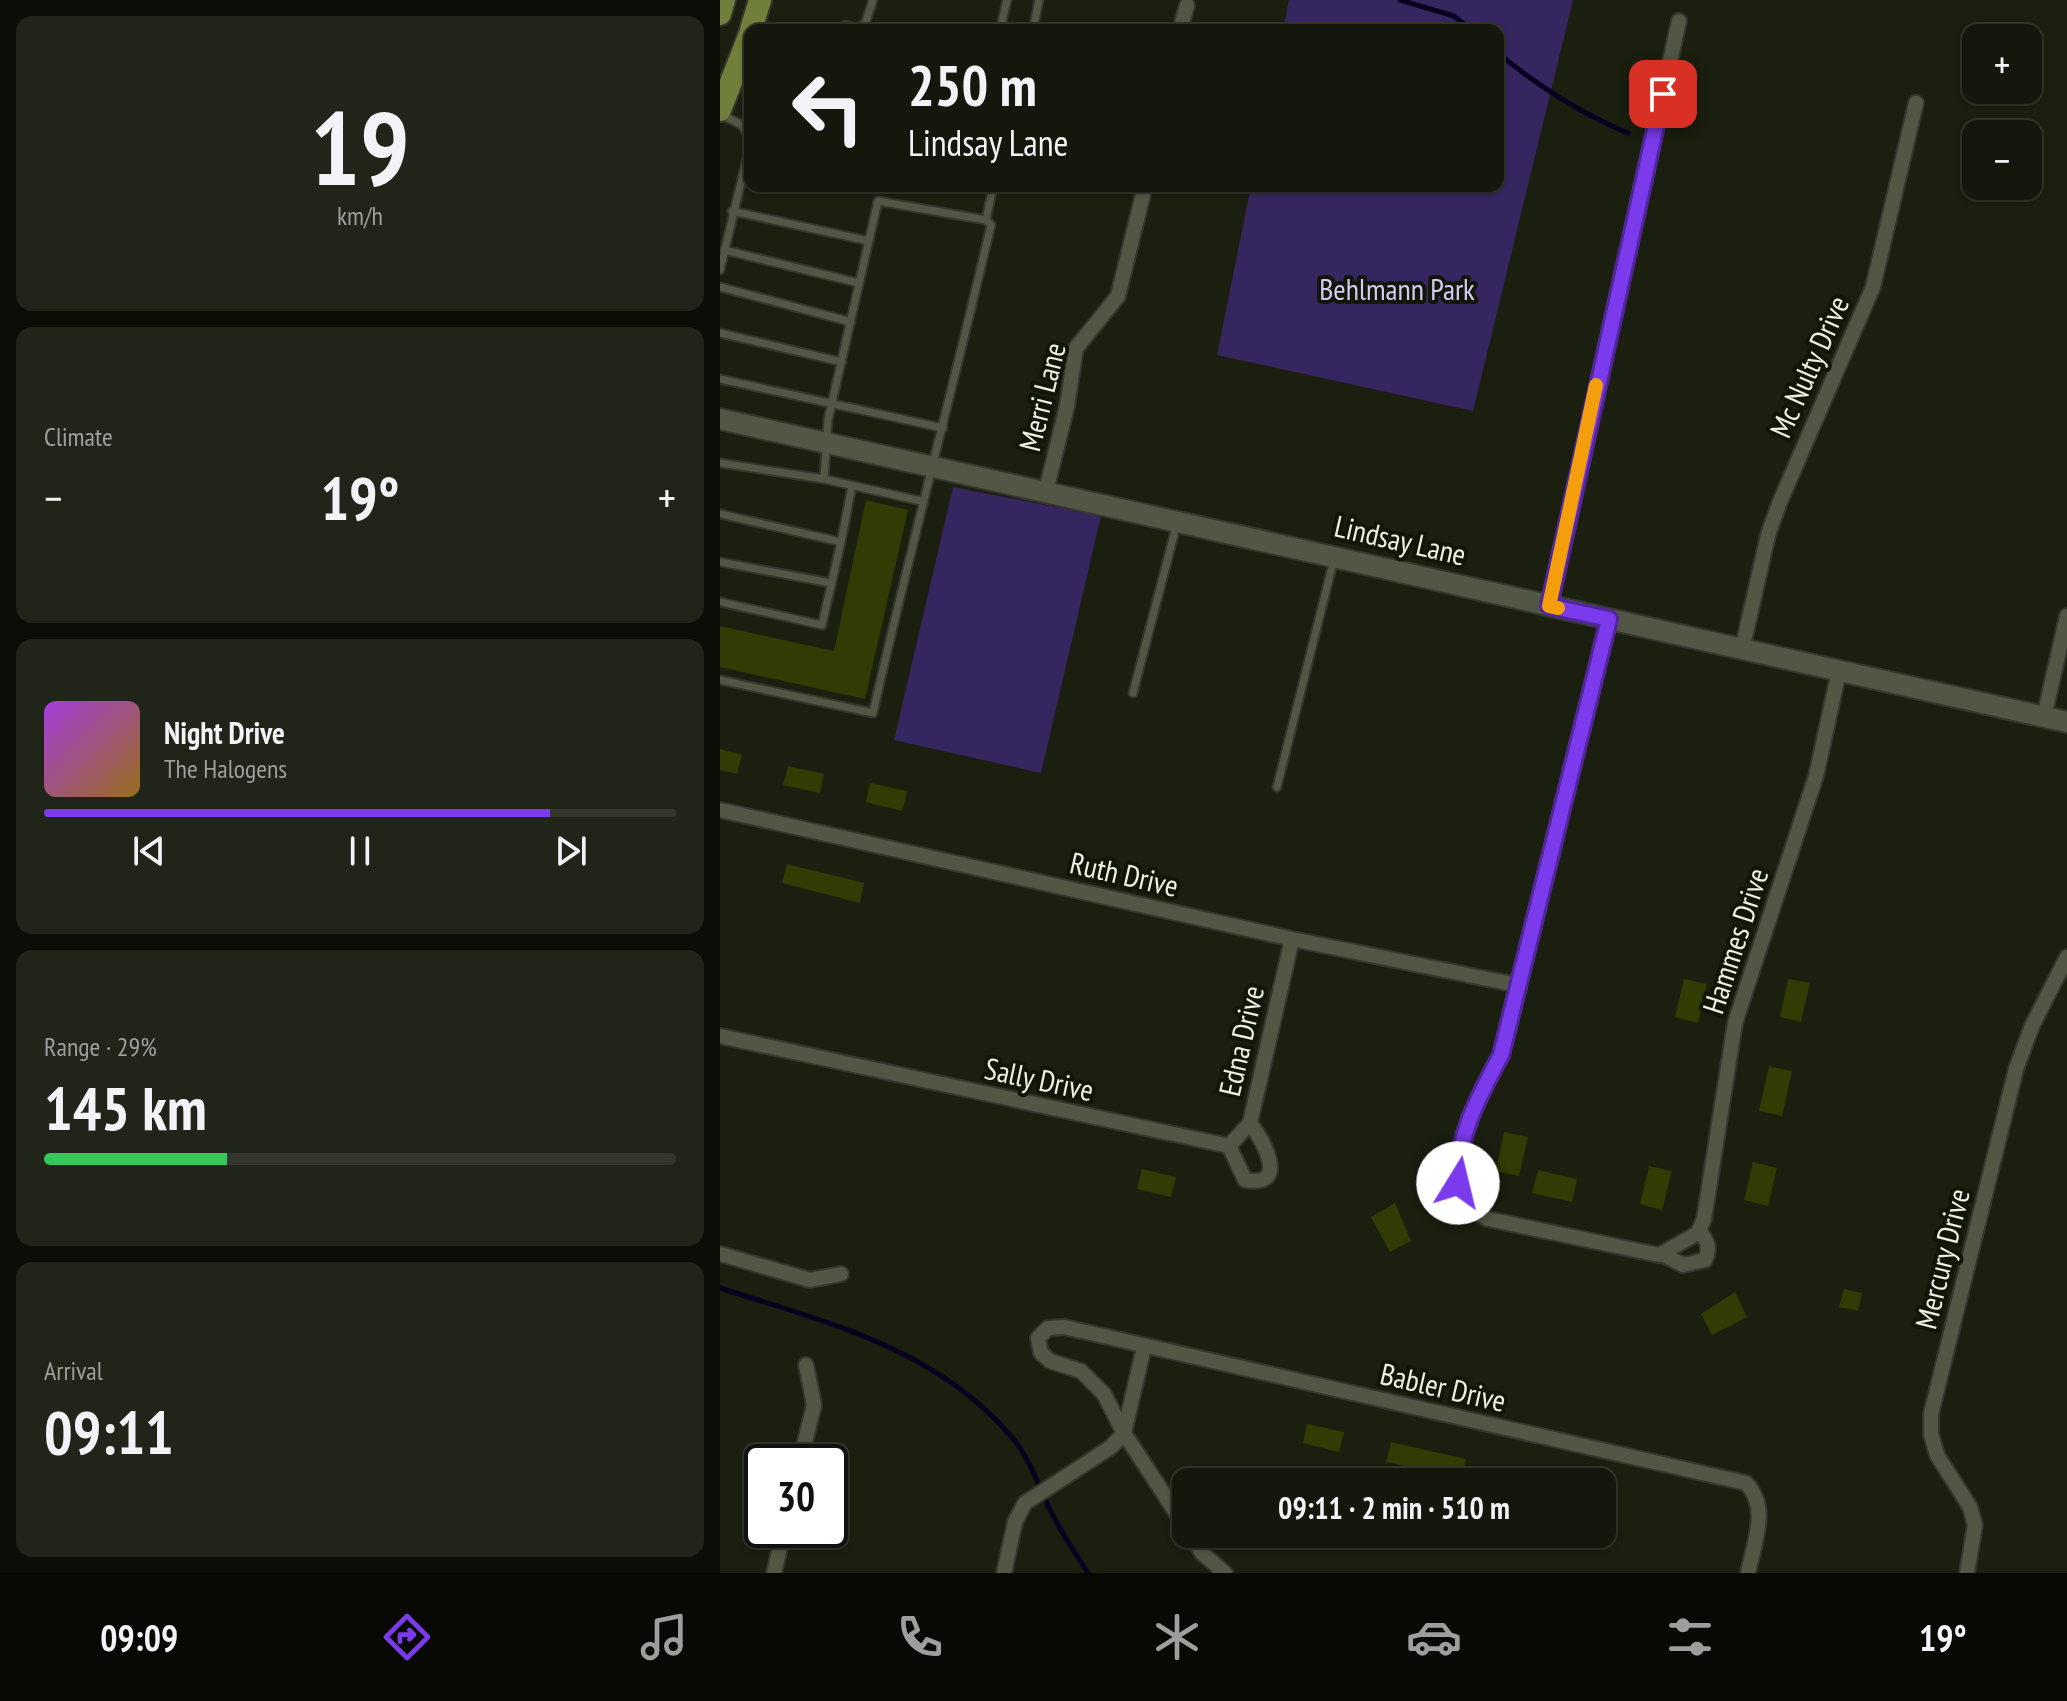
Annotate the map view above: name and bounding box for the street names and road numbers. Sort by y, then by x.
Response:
street label: Mc Nulty Drive [1760,289,1857,443]
street label: Merri Lane [1009,338,1074,455]
street label: Lindsay Lane [1331,506,1470,574]
street label: Ruth Drive [1066,842,1182,905]
street label: Hammes Drive [1693,863,1776,1018]
street label: Edna Drive [1209,982,1272,1100]
street label: Sally Drive [981,1048,1097,1109]
street label: Mercury Drive [1905,1185,1978,1333]
street label: Babler Drive [1377,1353,1510,1420]

